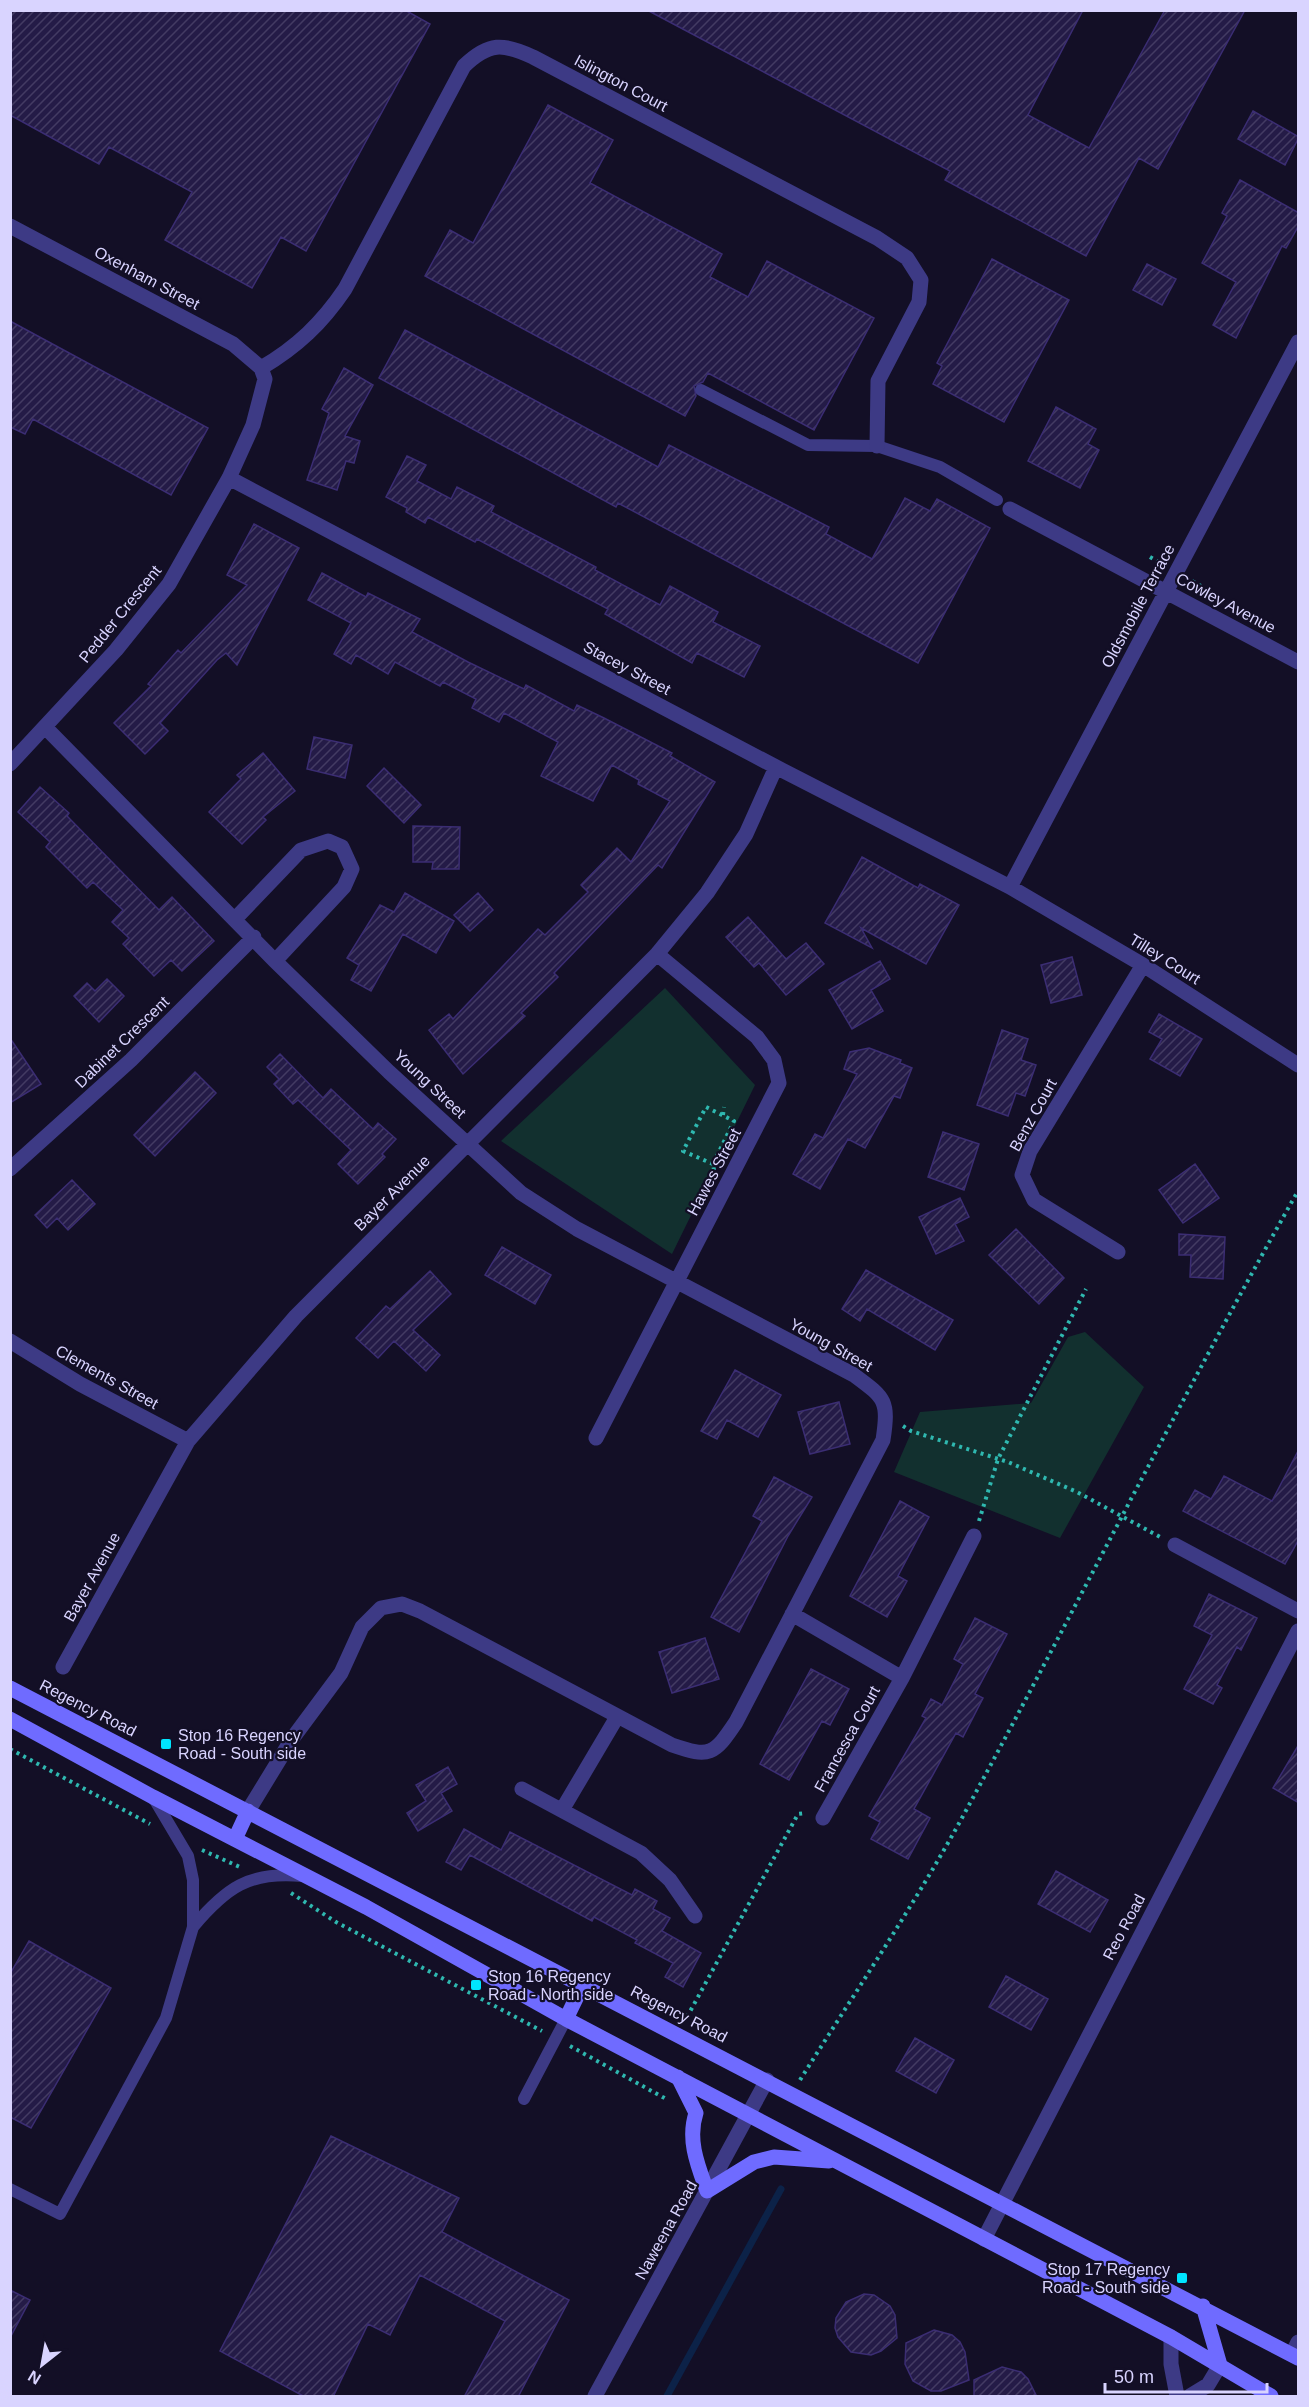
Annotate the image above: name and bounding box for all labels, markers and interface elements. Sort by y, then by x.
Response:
street label: Islington Court [571,51,671,115]
street label: Oxenham Street [92,243,203,313]
street label: Oldsmobile Terrace [1098,541,1178,671]
street label: Pedder Crescent [76,562,165,666]
street label: Cowley Avenue [1173,570,1279,636]
street label: Stacey Street [581,638,674,698]
street label: Tilley Court [1126,931,1204,988]
street label: Dabinet Crescent [72,993,173,1091]
street label: Young Street [391,1046,470,1122]
street label: Benz Court [1006,1075,1060,1154]
street label: Hawes Street [684,1125,744,1218]
street label: Bayer Avenue [351,1152,433,1234]
street label: Young Street [787,1315,876,1375]
street label: Clements Street [53,1342,162,1413]
street label: Bayer Avenue [60,1529,124,1625]
street label: Regency Road [37,1676,139,1740]
street label: Francesca Court [811,1683,883,1795]
place label: Stop 16 Regency Road - South side [178,1727,306,1762]
marker: Stop 16 Regency Road - South side [159,1737,173,1751]
street label: Reo Road [1100,1891,1148,1963]
place label: Stop 16 Regency Road - North side [488,1968,613,2003]
marker: Stop 16 Regency Road - North side [469,1978,483,1992]
street label: Regency Road [628,1982,730,2046]
street label: Naweena Road [632,2178,700,2282]
place label: Stop 17 Regency Road - South side [1042,2261,1170,2296]
marker: Stop 17 Regency Road - South side [1175,2271,1189,2285]
north arrow [12,2335,72,2395]
scale bar [1105,2356,1267,2394]
text: N [25,2367,44,2388]
text: 50 m [1114,2367,1154,2387]

